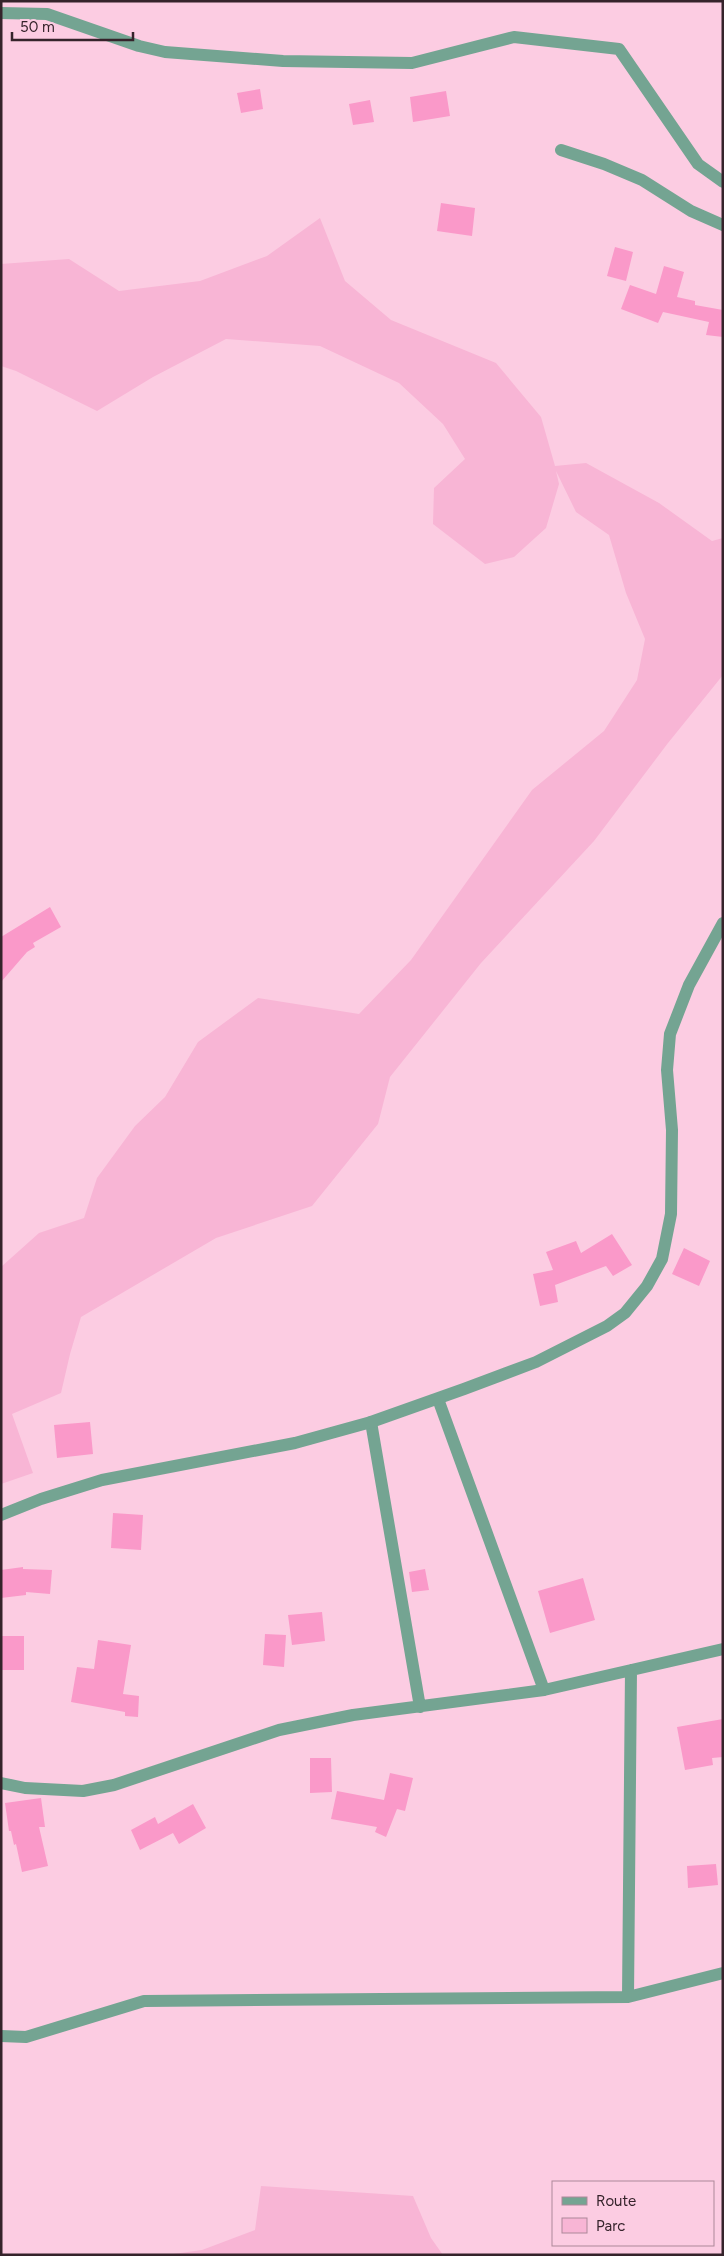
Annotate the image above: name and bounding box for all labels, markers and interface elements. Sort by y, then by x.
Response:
scale bar [12,10,134,42]
text: 50 m [20,18,55,36]
legend [552,2181,714,2246]
text: Route [596,2192,636,2210]
text: Parc [596,2217,625,2235]

